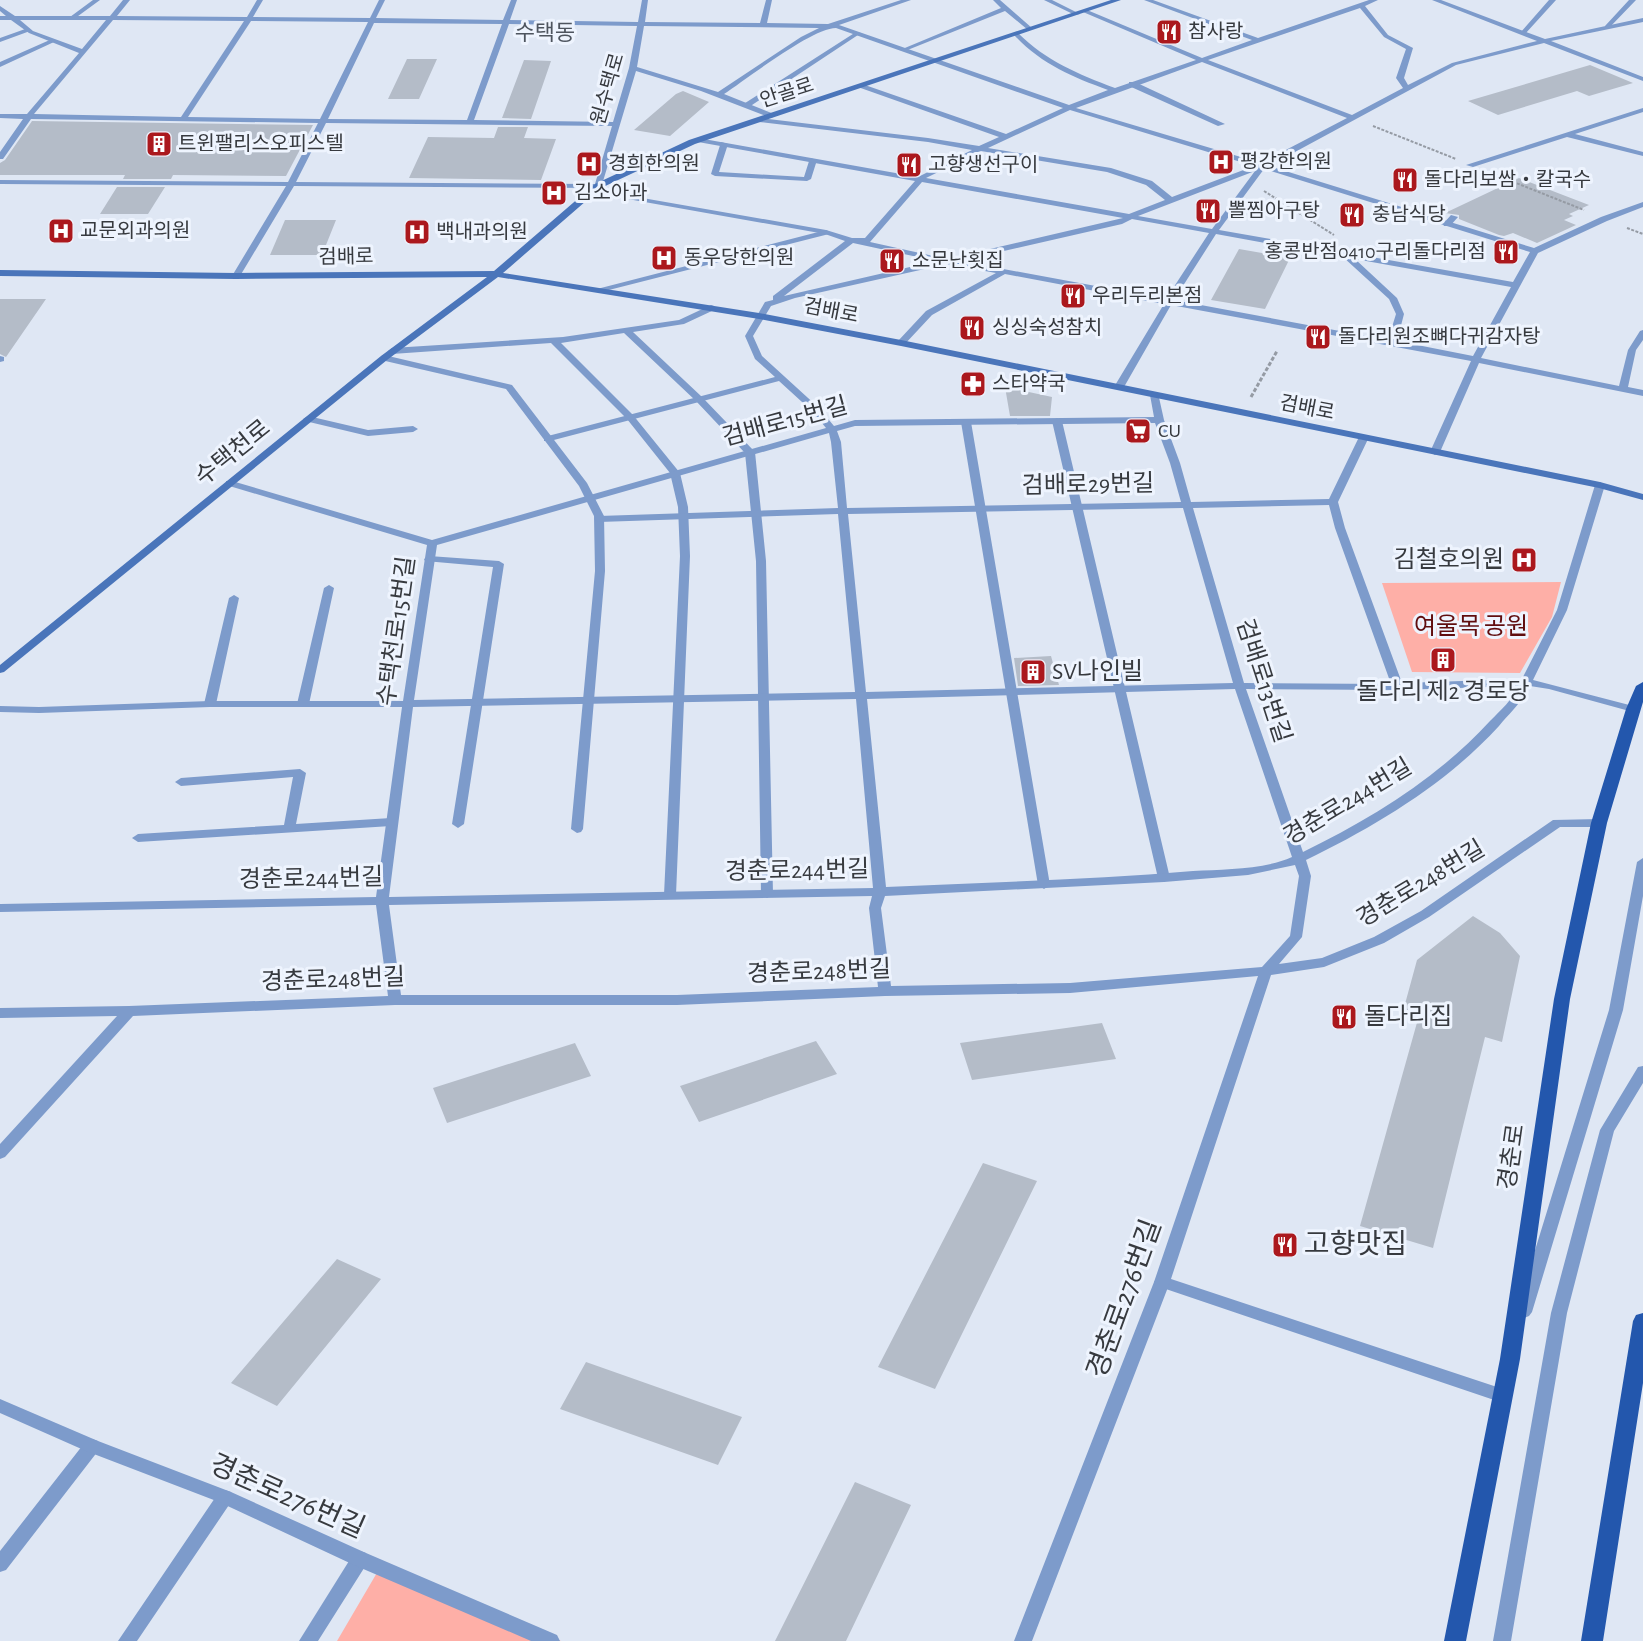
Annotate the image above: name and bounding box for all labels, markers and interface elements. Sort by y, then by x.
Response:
restaurant icon: 참사랑 [1154,17,1184,47]
district label: 수택동 [515,21,575,44]
place label: 참사랑 [1188,21,1243,42]
street label: 원수택로 [587,51,628,127]
street label: 안골로 [757,74,816,111]
building icon: 트윈팰리스오피스텔 [144,129,174,159]
place label: 트윈팰리스오피스텔 [178,133,344,154]
hospital icon: 평강한의원 [1206,147,1236,177]
hospital icon: 경희한의원 [574,149,604,179]
restaurant icon: 고향생선구이 [894,150,924,180]
place label: 평강한의원 [1240,151,1332,172]
place label: 경희한의원 [608,153,700,174]
place label: 고향생선구이 [928,154,1038,175]
restaurant icon: 돌다리보쌈・칼국수 [1390,165,1420,195]
place label: 돌다리보쌈・칼국수 [1424,169,1591,190]
hospital icon: 김소아과 [539,178,569,208]
place label: 김소아과 [574,182,648,203]
restaurant icon: 뽈찜아구탕 [1193,196,1223,226]
place label: 뽈찜아구탕 [1228,200,1320,221]
restaurant icon: 충남식당 [1337,200,1367,230]
place label: 충남식당 [1372,204,1446,225]
hospital icon: 교문외과의원 [46,216,76,246]
hospital icon: 백내과의원 [402,217,432,247]
place label: 교문외과의원 [80,220,190,241]
place label: 백내과의원 [436,221,528,242]
restaurant icon: 홍콩반점0410구리돌다리점 [1491,237,1521,267]
place label: 홍콩반점0410구리돌다리점 [1264,241,1486,262]
hospital icon: 동우당한의원 [649,243,679,273]
street label: 검배로 [318,246,374,267]
restaurant icon: 소문난횟집 [877,246,907,276]
place label: 동우당한의원 [684,247,794,268]
place label: 소문난횟집 [912,250,1004,271]
restaurant icon: 우리두리본점 [1058,281,1088,311]
place label: 우리두리본점 [1092,285,1202,306]
street label: 검배로 [802,295,860,326]
restaurant icon: 싱싱숙성참치 [957,313,987,343]
place label: 싱싱숙성참치 [992,317,1102,338]
restaurant icon: 돌다리원조뼈다귀감자탕 [1303,322,1333,352]
place label: 돌다리원조뼈다귀감자탕 [1338,326,1540,347]
pharmacy icon: 스타약국 [958,369,988,399]
place label: 스타약국 [992,373,1066,394]
street label: 검배로 [1278,392,1336,423]
street label: 검배로15번길 [719,393,850,450]
street label: 수택천로 [190,415,275,490]
supermarket icon: CU [1123,416,1153,446]
place label: CU [1158,421,1181,441]
street label: 검배로29번길 [1021,471,1155,498]
hospital icon: 김철호의원 [1509,545,1539,575]
place label: 김철호의원 [1394,547,1504,572]
street label: 수택천로15번길 [374,555,419,707]
park label: 여울목 공원 [1414,614,1528,639]
street label: 검배로13번길 [1232,616,1295,746]
building icon: 돌다리 제2 경로당 [1428,645,1458,675]
building icon: SV나인빌 [1018,657,1048,687]
place label: SV나인빌 [1052,659,1143,684]
place label: 돌다리 제2 경로당 [1356,679,1530,704]
street label: 경춘로244번길 [1279,754,1416,849]
street label: 경춘로248번길 [1352,836,1489,931]
street label: 경춘로244번길 [725,857,869,884]
street label: 경춘로244번길 [239,865,383,892]
street label: 경춘로248번길 [746,956,891,987]
street label: 경춘로248번길 [260,964,405,995]
restaurant icon: 돌다리집 [1329,1002,1359,1032]
place label: 돌다리집 [1364,1004,1452,1029]
street label: 경춘로 [1495,1122,1528,1191]
street label: 경춘로276번길 [1082,1215,1167,1382]
place label: 고향맛집 [1304,1229,1407,1259]
restaurant icon: 고향맛집 [1270,1230,1300,1260]
street label: 경춘로276번길 [205,1449,370,1544]

